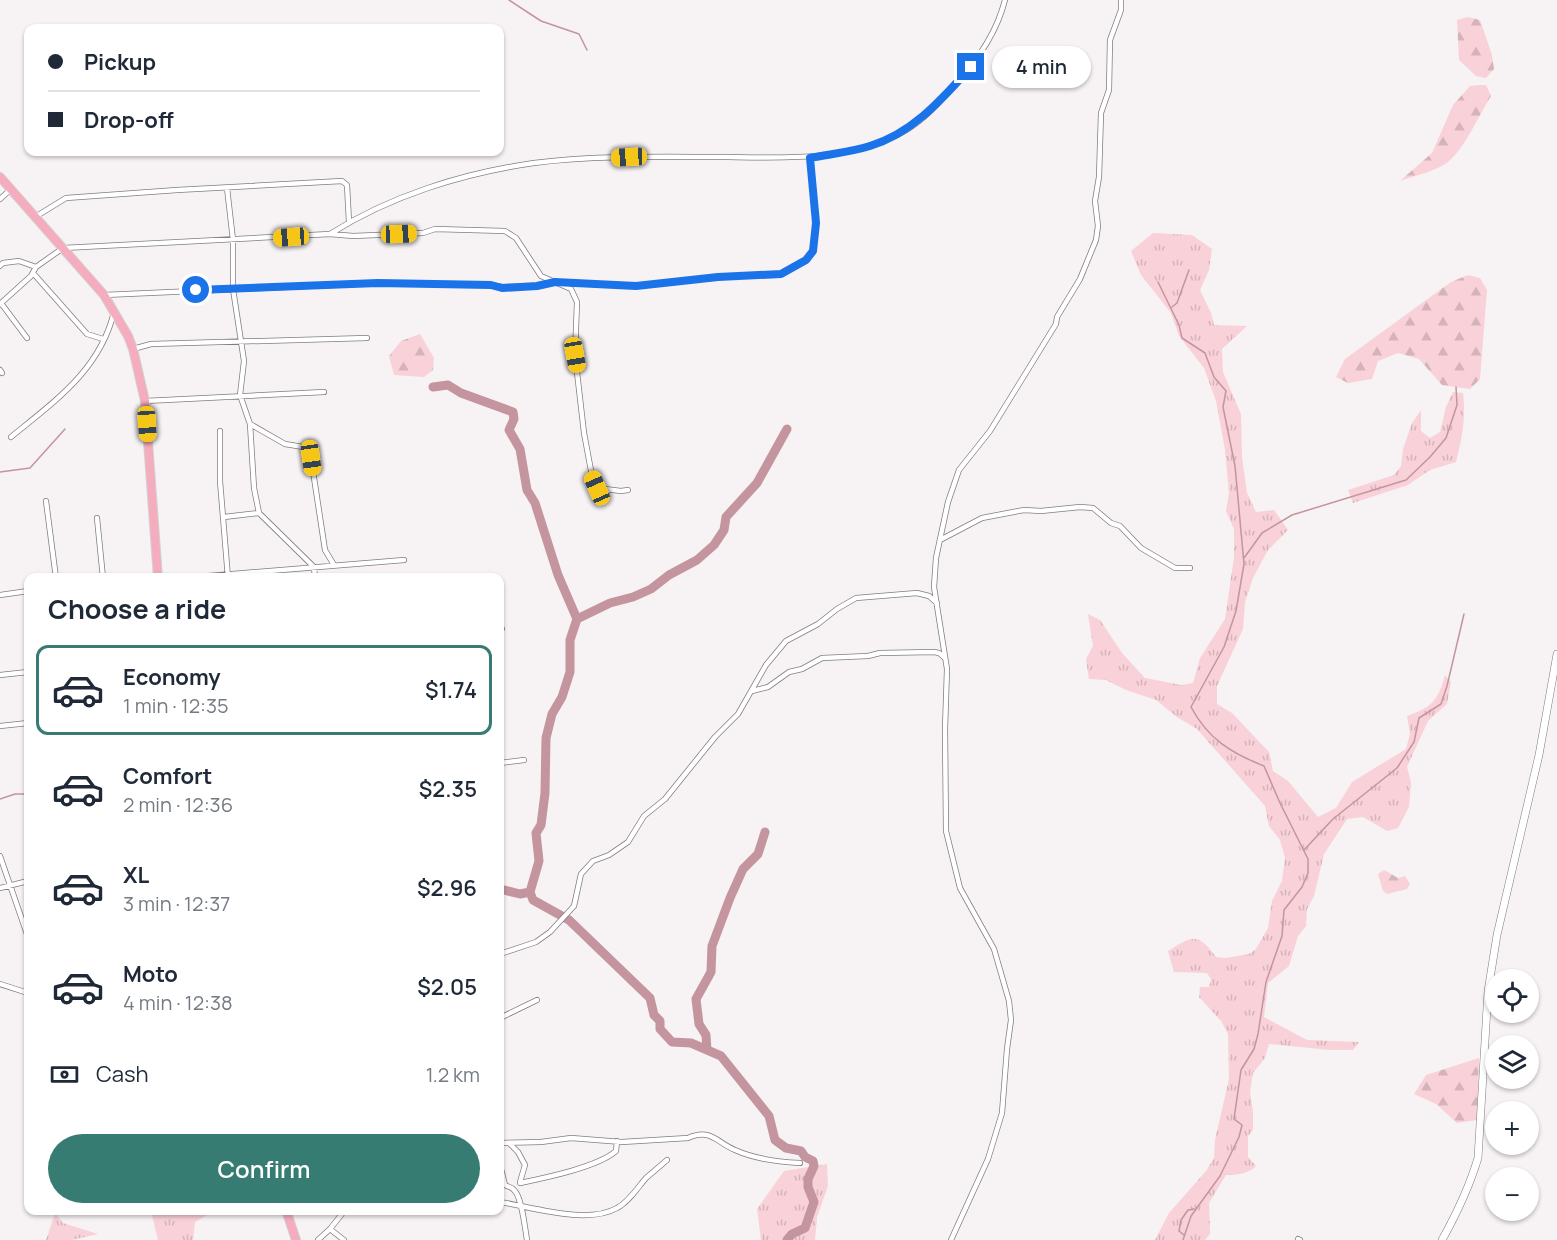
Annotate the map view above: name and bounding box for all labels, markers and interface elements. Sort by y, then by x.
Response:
callout: 4 min [992,46,1091,88]
text: Pickup [84,47,156,77]
route end [957,53,984,80]
text: 4 min [1016,53,1067,80]
text: Drop-off [84,105,174,135]
car [611,147,647,167]
car [381,224,417,244]
car [272,227,310,247]
route start [182,276,209,303]
car [563,336,587,374]
car [137,405,157,443]
car [300,439,322,477]
car [581,468,613,508]
text: Choose a ride [48,590,226,627]
text: Economy [123,662,221,692]
icon: car [51,663,105,717]
text: $1.74 [425,675,477,705]
text: 1 min · 12:35 [123,692,229,719]
text: Comfort [123,761,212,791]
icon: car [51,762,105,816]
text: $2.35 [419,774,477,804]
text: 2 min · 12:36 [123,791,233,818]
text: XL [123,860,149,890]
icon: car [51,861,105,915]
text: $2.96 [417,873,477,903]
text: 3 min · 12:37 [123,890,230,917]
text: Moto [123,959,178,989]
icon: car [51,960,105,1014]
map controls [1485,969,1539,1221]
button: locate [1485,969,1539,1023]
text: $2.05 [417,972,477,1002]
text: 4 min · 12:38 [123,989,233,1016]
button: layers [1485,1035,1539,1089]
icon: cash [48,1058,81,1091]
text: Cash [96,1059,149,1089]
text: 1.2 km [426,1061,480,1088]
button: + [1485,1101,1539,1155]
button: Confirm [48,1134,480,1203]
button: − [1485,1167,1539,1221]

